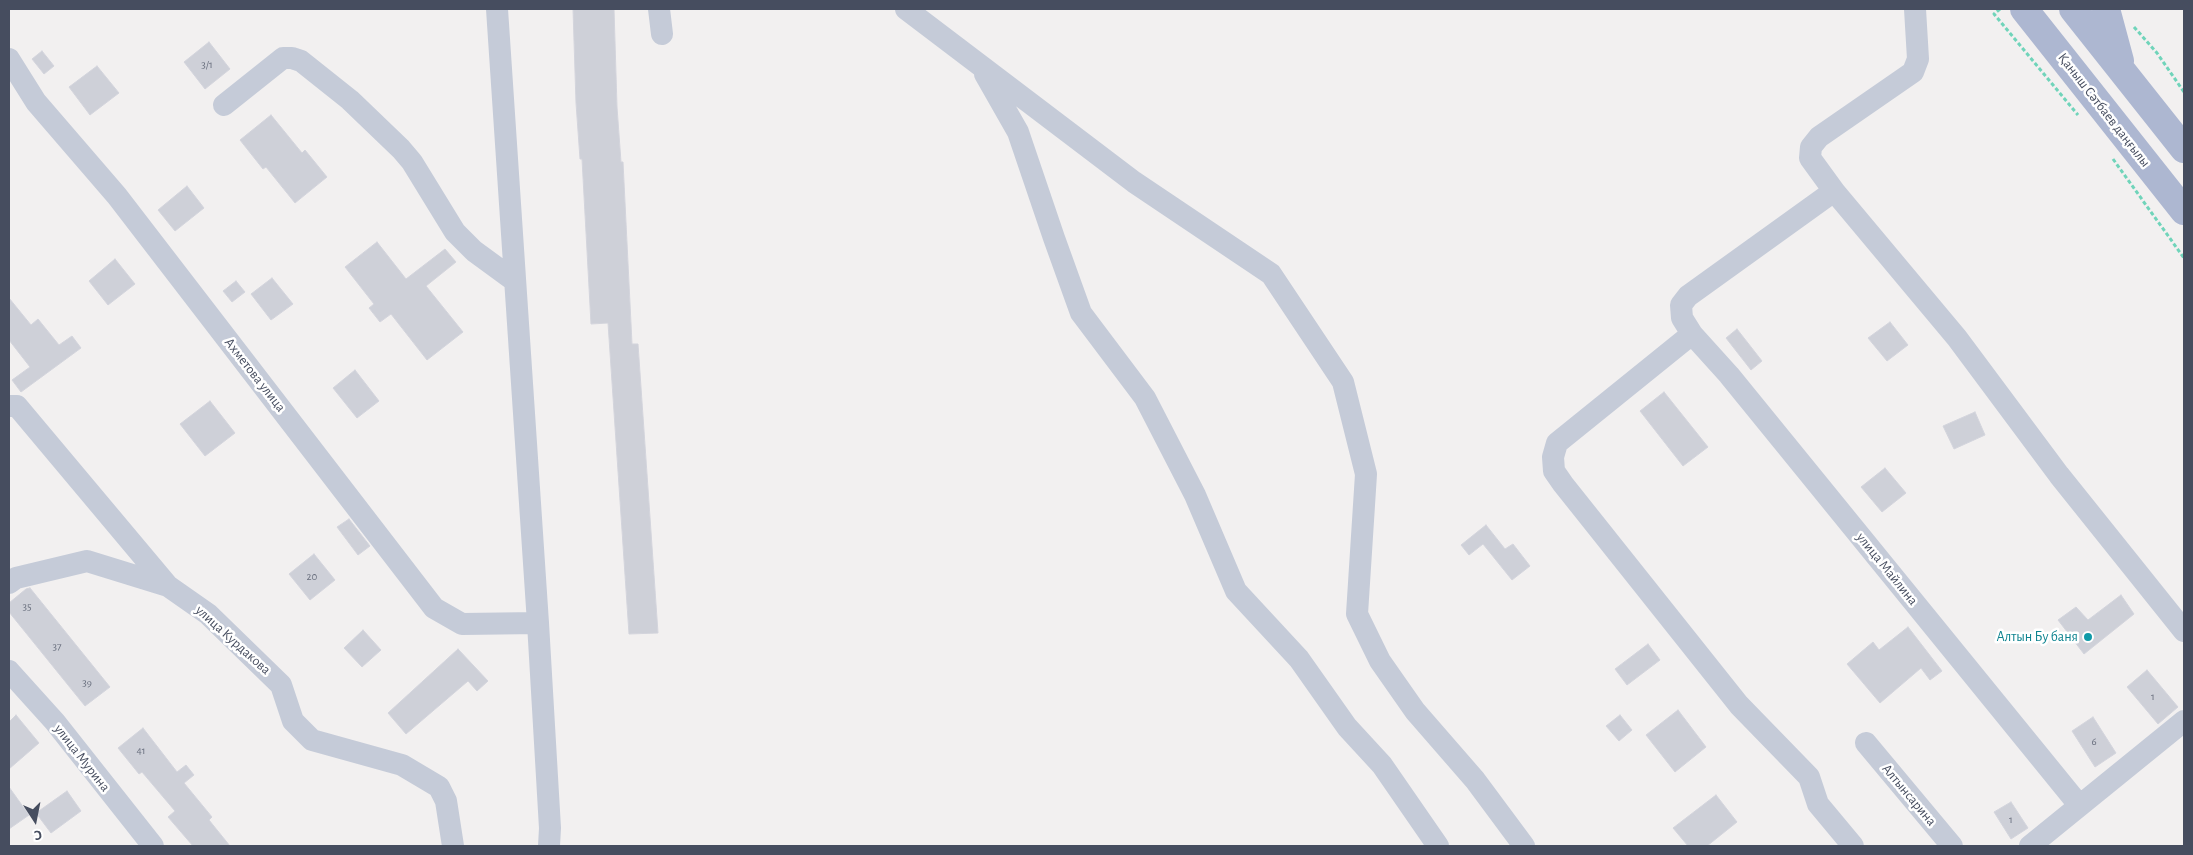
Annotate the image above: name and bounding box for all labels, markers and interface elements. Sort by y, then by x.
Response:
street label: Қаныш Сәтбаев даңғылы [2054,50,2154,170]
house number: 3/1 [201,58,213,72]
street label: Ахметова улица [221,335,289,415]
street label: улица Майлина [1853,529,1921,609]
house number: 20 [307,570,317,584]
house number: 35 [22,600,32,614]
street label: улица Курдакова [192,602,274,678]
place label: Алтын Бу баня [1996,629,2078,645]
marker: Алтын Бу баня [2082,631,2094,643]
house number: 37 [52,640,62,654]
house number: 39 [82,676,92,690]
house number: 1 [2151,690,2155,704]
street label: улица Мурина [50,721,114,795]
house number: 6 [2091,735,2097,749]
house number: 41 [136,744,146,758]
street label: Алтынсарина [1878,761,1940,829]
north arrow [10,795,60,845]
house number: 1 [2009,813,2013,827]
text: С [33,827,43,842]

